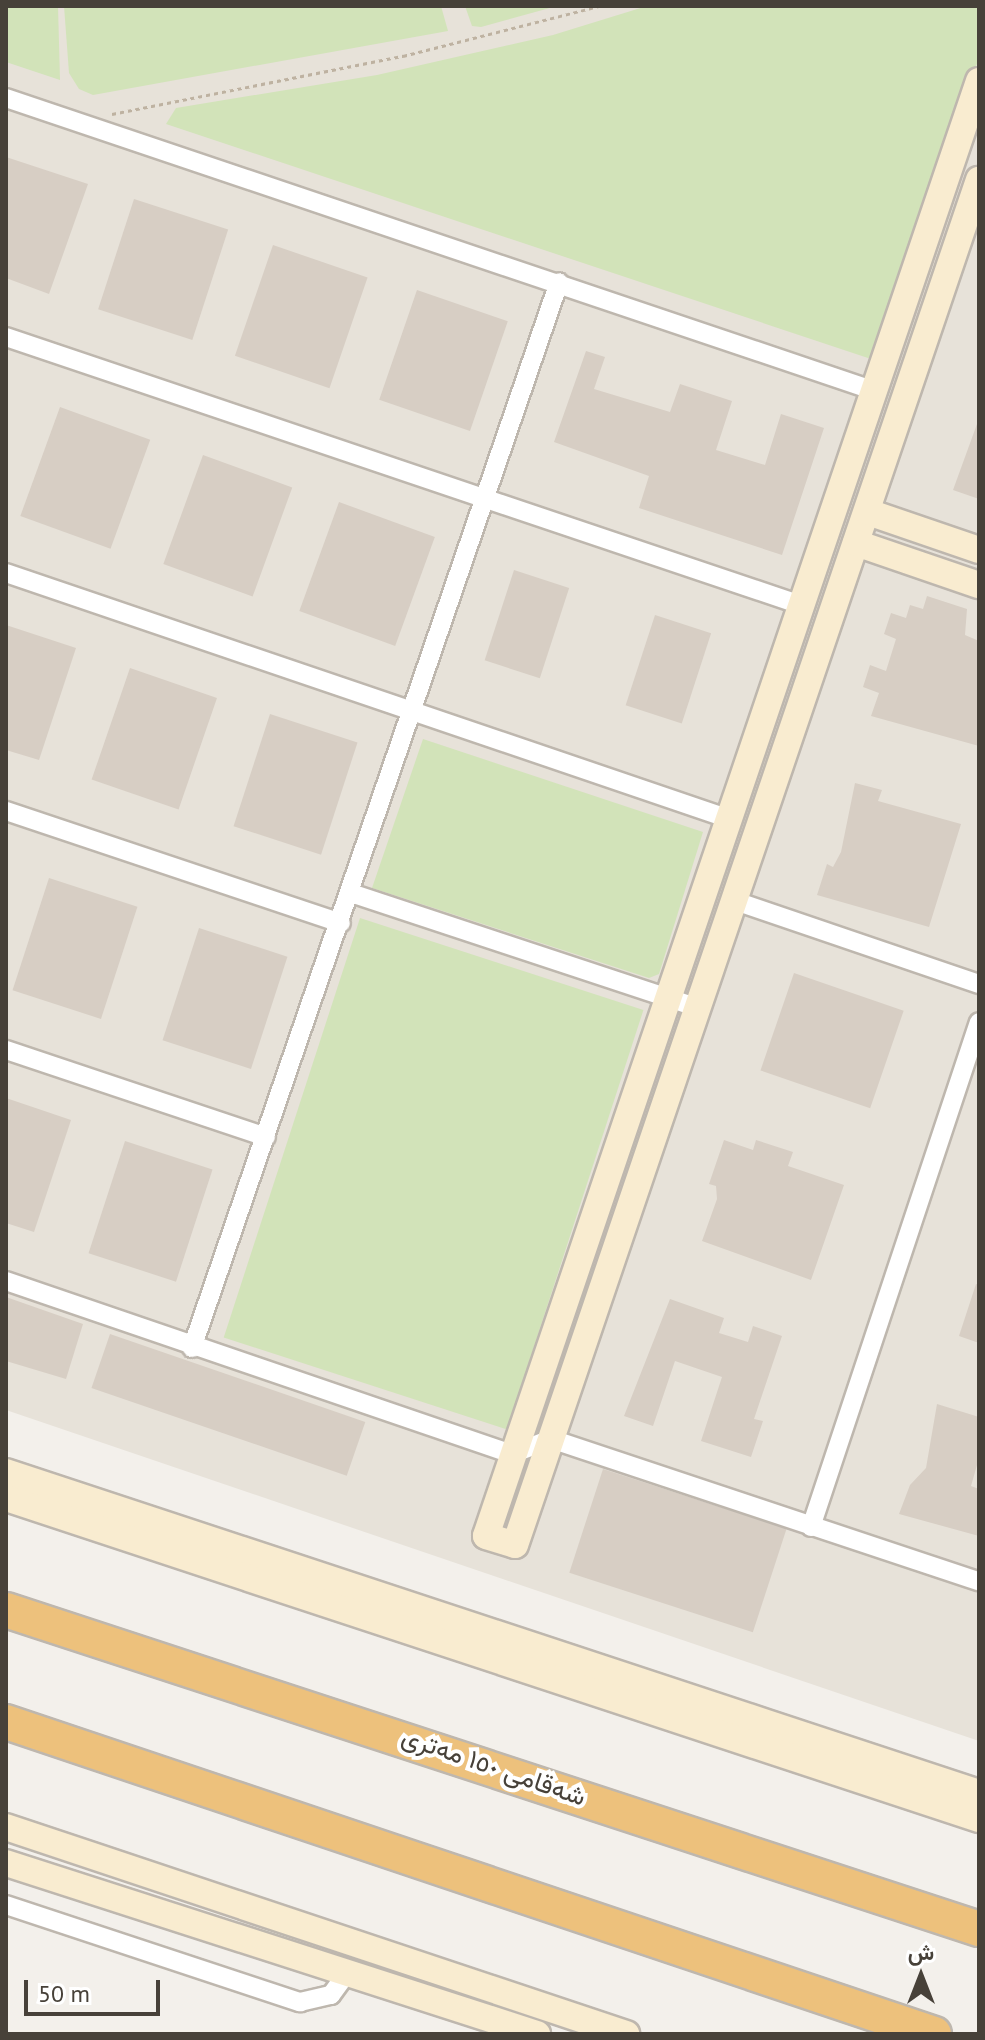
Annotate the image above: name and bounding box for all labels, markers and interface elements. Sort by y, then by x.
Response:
street label: شەقامی ١٥٠ مەتری [398,1720,590,1812]
north arrow [881,1936,961,2016]
text: ش [908,1938,934,1966]
scale bar [28,1964,164,2014]
text: 50 m [38,1978,90,2009]

